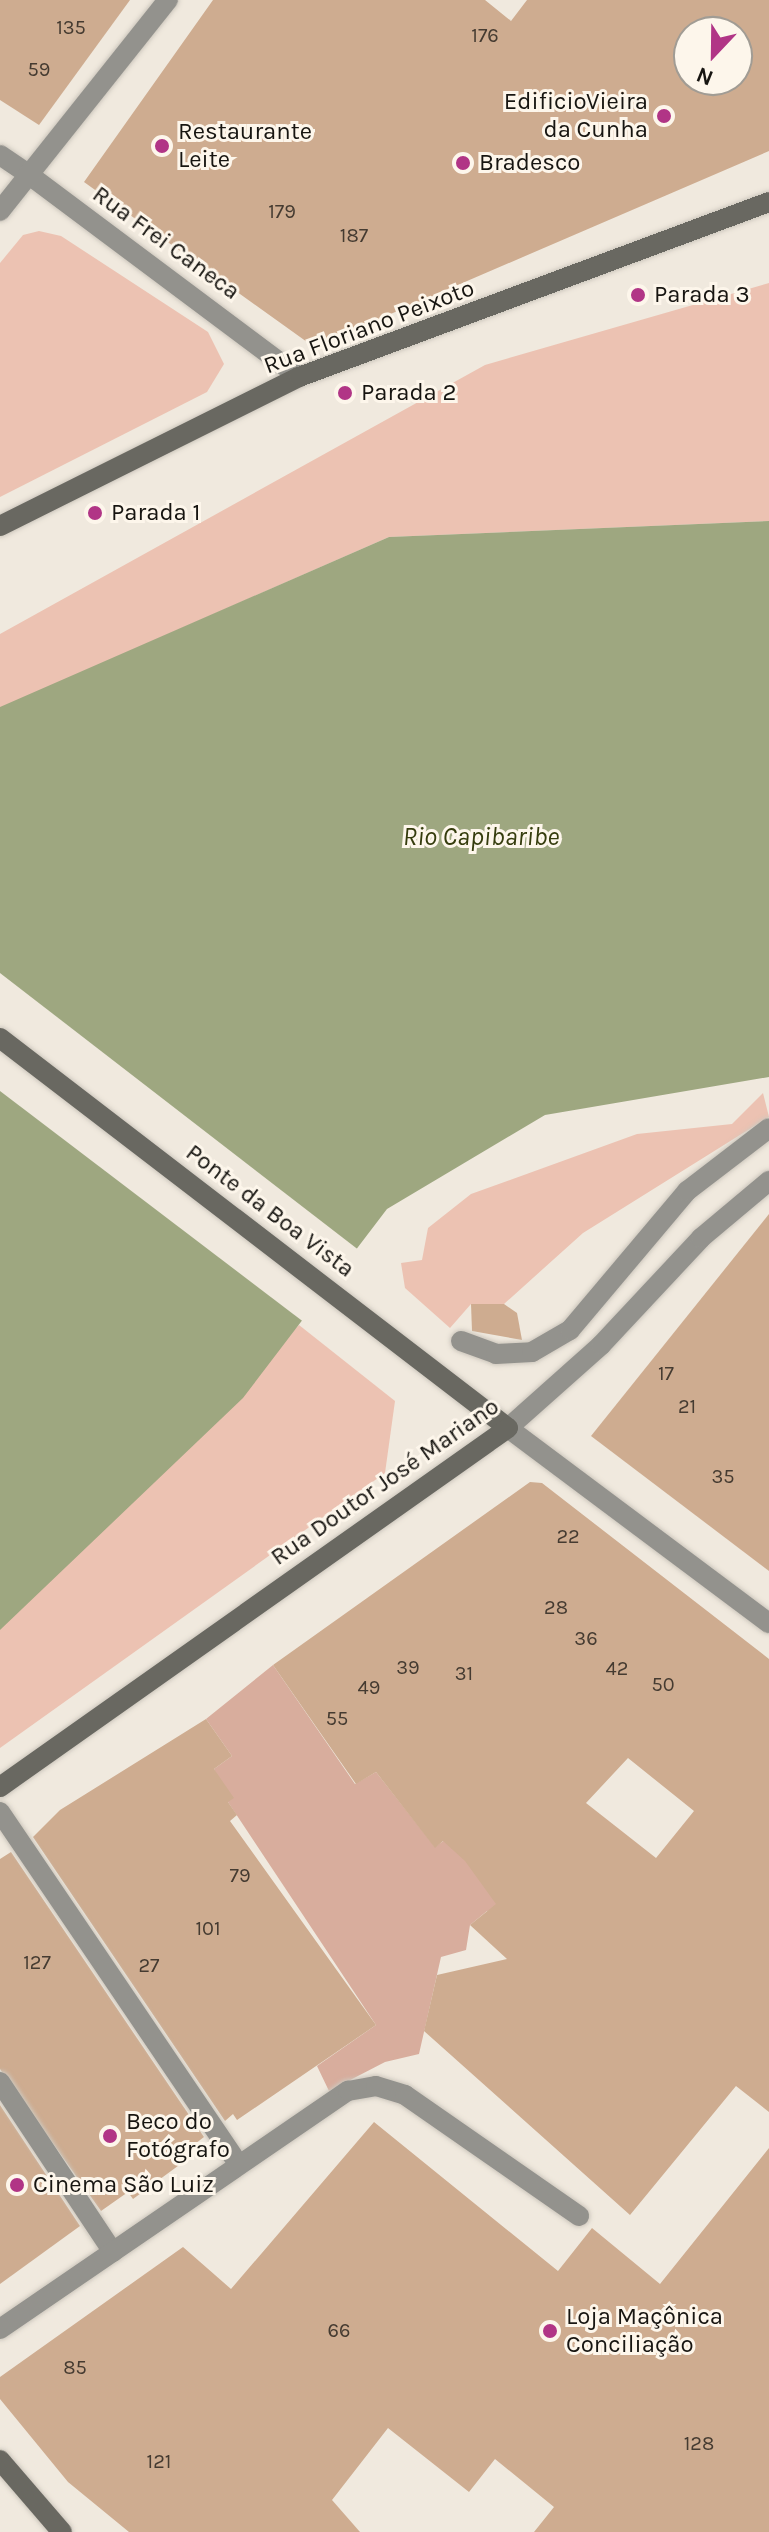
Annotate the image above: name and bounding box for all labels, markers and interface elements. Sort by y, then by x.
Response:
house number: 135 [56,15,86,39]
north arrow [673,16,753,96]
house number: 176 [471,23,499,47]
house number: 59 [28,57,50,81]
text: N [693,61,717,91]
place label: EdificioVieira da Cunha [504,88,648,144]
marker: EdificioVieira da Cunha [655,107,673,125]
place label: Restaurante Leite [178,118,312,174]
marker: Restaurante Leite [153,137,171,155]
place label: Bradesco [479,149,580,177]
marker: Bradesco [454,154,472,172]
street label: Rua Frei Caneca [87,180,245,306]
house number: 179 [268,199,296,223]
house number: 187 [340,223,368,247]
street label: Rua Floriano Peixoto [260,274,478,380]
place label: Parada 3 [654,281,750,309]
marker: Parada 3 [629,286,647,304]
place label: Parada 2 [361,379,456,407]
marker: Parada 2 [336,384,354,402]
place label: Parada 1 [111,499,200,527]
marker: Parada 1 [86,504,104,522]
water label: Rio Capibaribe [403,821,559,853]
street label: Ponte da Boa Vista [180,1138,360,1284]
house number: 17 [658,1361,674,1385]
street label: Rua Doutor José Mariano [265,1392,505,1572]
house number: 21 [678,1394,696,1418]
house number: 35 [711,1464,735,1488]
house number: 22 [556,1524,580,1548]
house number: 28 [544,1595,568,1619]
house number: 36 [574,1626,598,1650]
house number: 39 [396,1655,420,1679]
house number: 42 [606,1656,628,1680]
house number: 31 [455,1661,473,1685]
house number: 50 [651,1672,675,1696]
house number: 49 [358,1675,380,1699]
house number: 55 [326,1706,348,1730]
house number: 79 [230,1863,250,1887]
house number: 101 [195,1916,221,1940]
house number: 127 [23,1950,51,1974]
house number: 27 [139,1953,159,1977]
place label: Beco do Fotógrafo [126,2108,230,2164]
marker: Beco do Fotógrafo [101,2127,119,2145]
place label: Cinema São Luiz [33,2171,214,2199]
marker: Cinema São Luiz [8,2176,26,2194]
place label: Loja Maçônica Conciliação [566,2303,723,2359]
house number: 66 [328,2318,350,2342]
marker: Loja Maçônica Conciliação [541,2322,559,2340]
house number: 85 [63,2355,87,2379]
house number: 128 [684,2431,714,2455]
house number: 121 [147,2449,171,2473]

